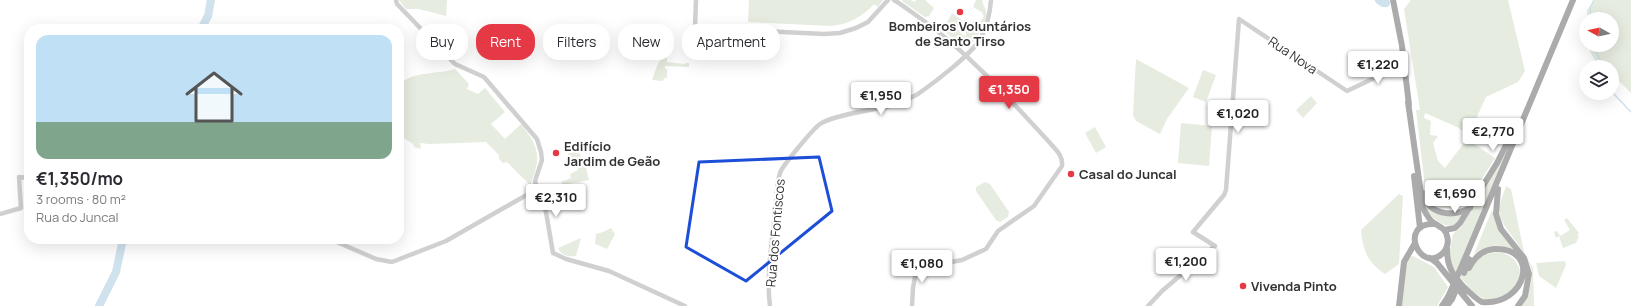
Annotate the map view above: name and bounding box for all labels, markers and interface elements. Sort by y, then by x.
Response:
marker: Bombeiros Voluntários de Santo Tirso [955,7,965,17]
north arrow [1579,12,1619,52]
map controls [1579,12,1619,100]
place label: Bombeiros Voluntários de Santo Tirso [889,17,1031,50]
chip: Buy [416,24,468,60]
chip: Rent [476,24,535,60]
chip: Filters [543,24,610,60]
chip: New [618,24,674,60]
chip: Apartment [682,24,780,60]
street label: Rua Nova [1265,32,1321,78]
pin: €1,220 [1345,51,1411,85]
text: €1,220 [1357,55,1399,73]
button: layers [1579,60,1619,100]
icon: home [178,61,250,133]
pin: €1,350 [976,76,1042,110]
text: €1,350 [988,80,1030,98]
pin: €1,950 [848,82,914,116]
text: €1,950 [860,86,902,104]
pin: €1,020 [1205,100,1271,134]
text: €1,020 [1217,104,1259,122]
pin: €2,770 [1460,118,1526,152]
text: €2,770 [1471,122,1515,140]
place label: Edifício Jardim de Geão [564,137,660,170]
marker: Edifício Jardim de Geão [551,148,561,158]
place label: Casal do Juncal [1079,165,1177,183]
text: €1,350/mo [36,167,123,190]
marker: Casal do Juncal [1066,169,1076,179]
street label: Rua dos Fontiscos [761,178,789,288]
pin: €1,690 [1422,180,1488,214]
pin: €2,310 [523,184,589,218]
text: €1,690 [1434,184,1476,202]
text: €2,310 [535,188,577,206]
text: 3 rooms · 80 m² [36,190,126,208]
text: Rua do Juncal [36,208,119,226]
pin: €1,200 [1153,248,1219,282]
pin: €1,080 [889,250,955,284]
text: €1,200 [1165,252,1207,270]
text: €1,080 [900,254,944,272]
place label: Vivenda Pinto [1251,277,1337,295]
marker: Vivenda Pinto [1238,281,1248,291]

